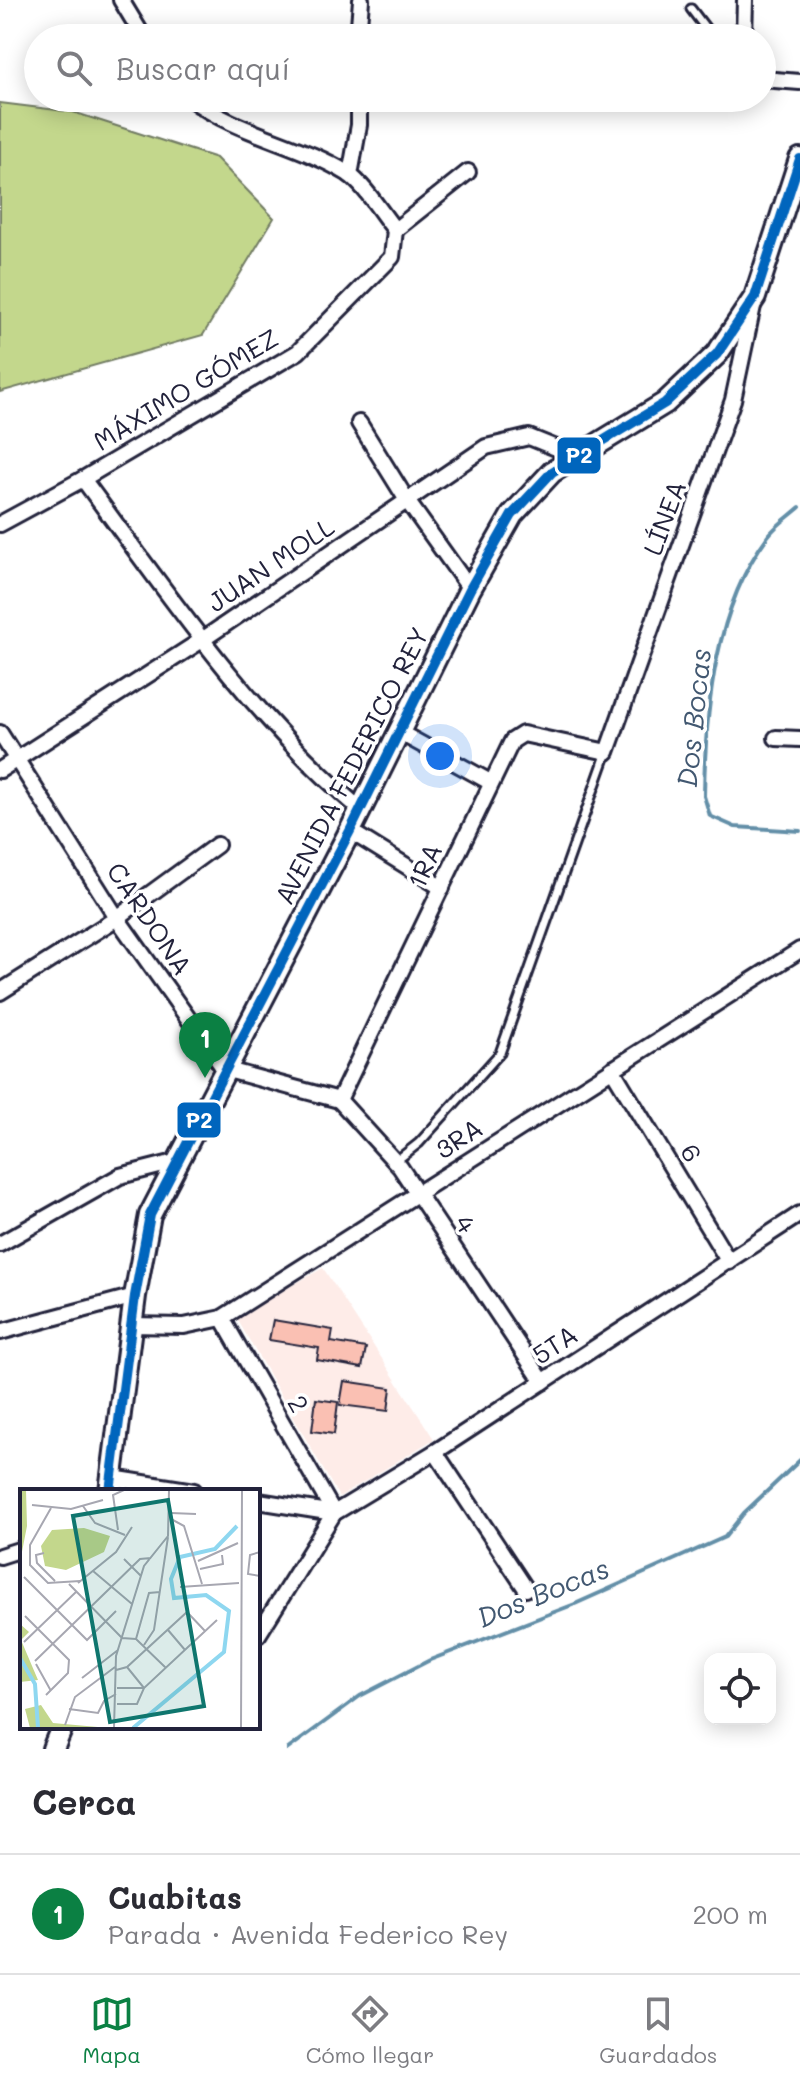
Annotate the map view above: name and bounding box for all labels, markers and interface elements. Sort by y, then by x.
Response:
search box [24,24,776,112]
icon: search [52,46,96,90]
text: Buscar aquí [116,48,290,88]
street label: MÁXIMO GÓMEZ [87,320,284,458]
line badge: P2 [556,436,602,475]
text: P2 [565,440,593,469]
street label: LÍNEA [635,476,693,560]
street label: JUAN MOLL [200,509,341,619]
street label: AVENIDA FEDERICO REY [266,621,436,910]
water label: Dos Bocas [668,646,718,789]
your location [420,736,460,776]
street label: 1RA [399,837,449,894]
street label: CARDONA [100,856,200,981]
pin: 1 [179,1012,231,1078]
line badge: P2 [176,1101,222,1139]
text: P2 [185,1105,213,1134]
street label: 3RA [428,1110,489,1166]
street label: 6 [673,1137,710,1168]
street label: 4 [447,1208,484,1239]
street label: 5TA [525,1317,584,1371]
street label: 2 [281,1389,317,1418]
inset map [20,1489,260,1729]
water label: Dos Bocas [471,1549,614,1635]
map controls [704,1653,776,1725]
button: locate [704,1653,776,1725]
text: Cerca [32,1779,136,1824]
text: Cuabitas [108,1877,242,1917]
text: 1 [52,1897,64,1931]
text: 200 m [692,1897,768,1931]
text: Parada · Avenida Federico Rey [108,1917,508,1951]
tab: Mapa [82,1992,141,2069]
tab: Cómo llegar [306,1992,434,2069]
tab: Guardados [599,1992,718,2069]

